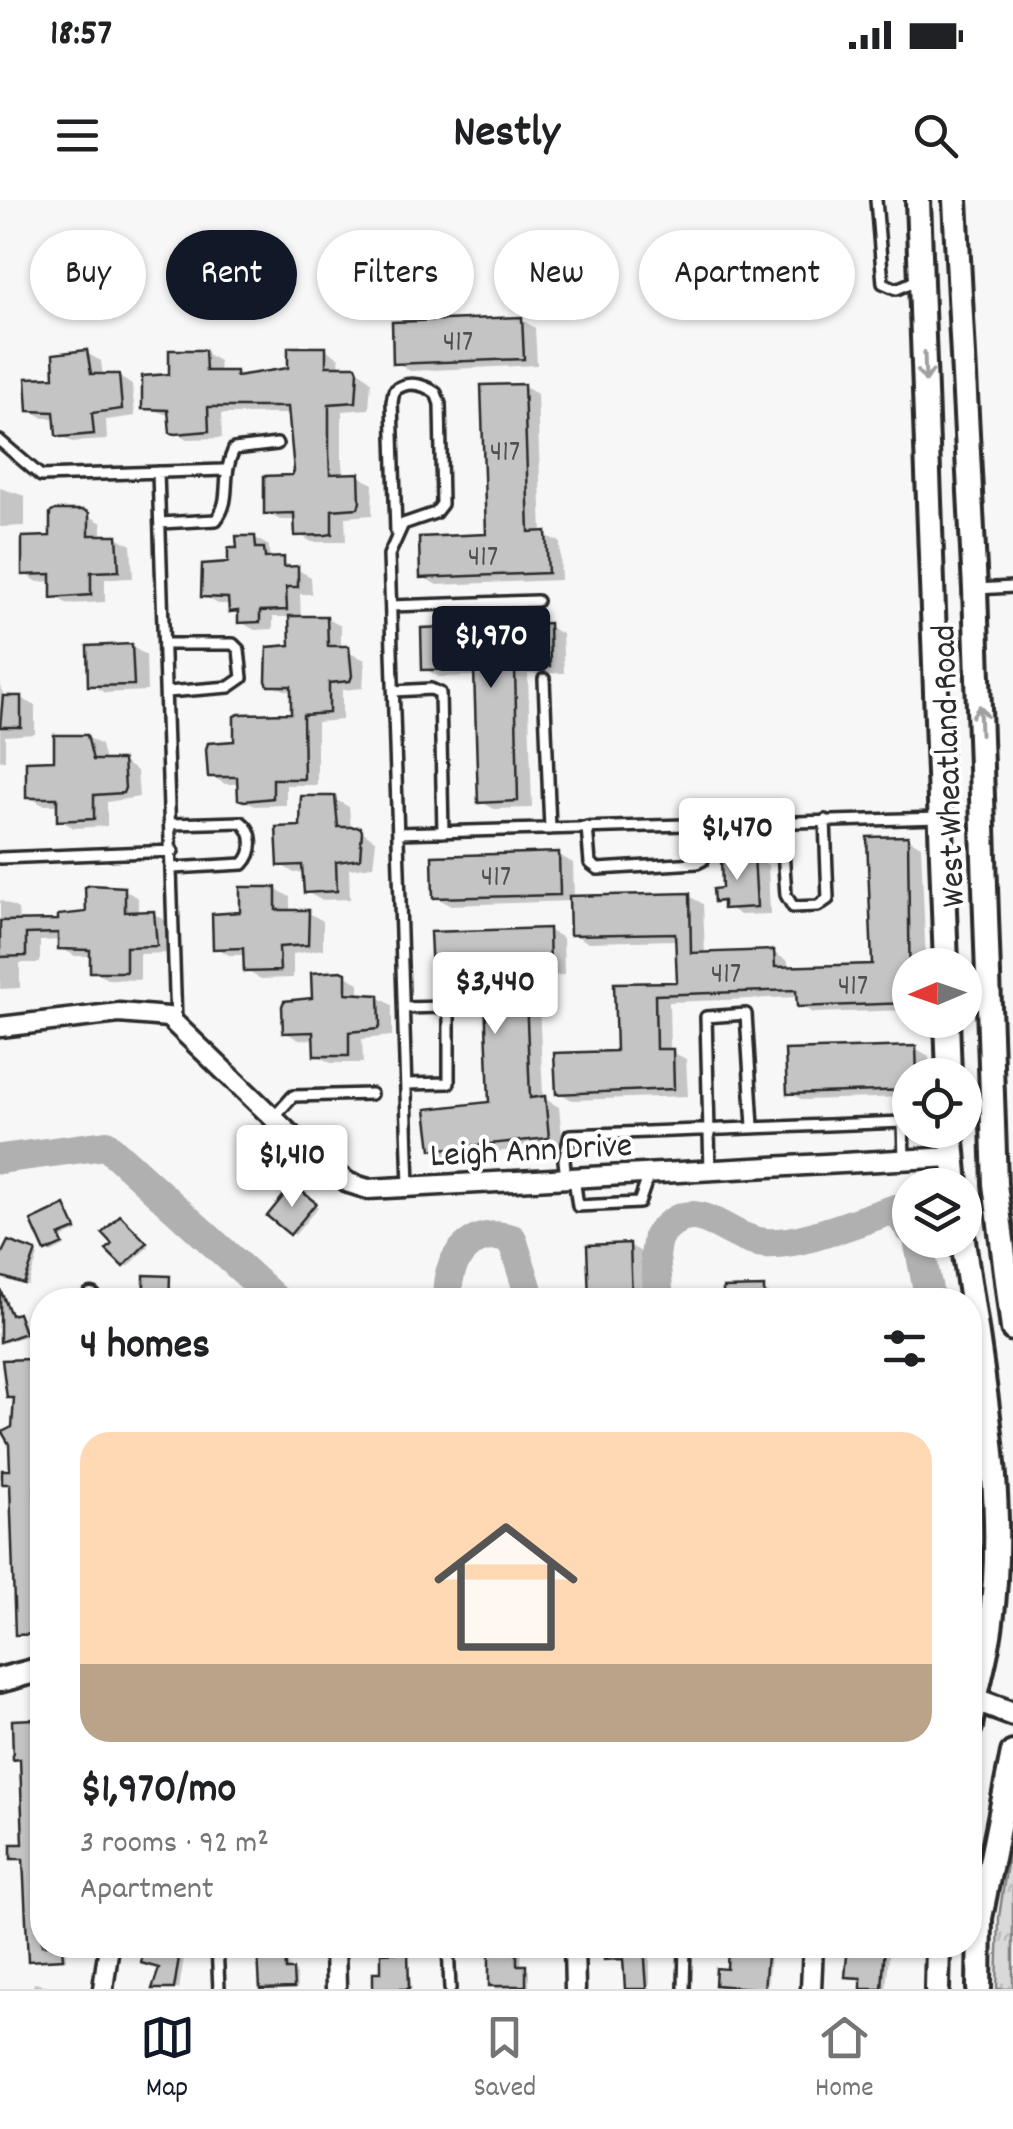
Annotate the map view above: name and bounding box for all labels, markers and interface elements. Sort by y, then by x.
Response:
text: 18:57 [50,8,112,63]
text: Nestly [453,103,560,167]
icon: menu [50,108,105,163]
icon: search [908,108,963,163]
chip: Buy [30,230,146,320]
chip: Rent [166,230,297,320]
chip: Filters [317,230,474,320]
chip: New [494,230,619,320]
chip: Apartment [639,230,855,320]
house number: 417 [443,323,473,366]
one-way arrow [915,351,934,383]
house number: 417 [490,433,520,476]
house number: 417 [468,538,498,581]
pin: $1,970 [410,606,572,691]
text: $1,970 [454,615,528,661]
street label: West Wheatland Road [921,624,981,908]
one-way arrow [970,704,989,736]
pin: $1,470 [656,798,818,883]
text: $1,470 [701,807,773,853]
house number: 417 [481,858,511,901]
north arrow [892,948,982,1038]
map controls [892,948,982,1258]
pin: $3,440 [414,952,576,1037]
house number: 417 [711,955,741,998]
text: $3,440 [455,961,535,1007]
house number: 417 [838,967,868,1010]
button: locate [892,1058,982,1148]
street label: Leigh Ann Drive [429,1123,634,1183]
pin: $1,410 [211,1125,373,1210]
text: $1,410 [258,1134,326,1180]
button: layers [892,1168,982,1258]
text: 4 homes [80,1318,210,1378]
icon: filters [877,1321,932,1376]
icon: home [416,1497,596,1677]
text: $1,970/mo [80,1762,236,1822]
text: 3 rooms · 92 m² [80,1822,269,1868]
text: Apartment [80,1868,214,1914]
tab: Map [140,2010,195,2110]
tab: Saved [474,2010,536,2110]
tab: Home [815,2010,873,2110]

